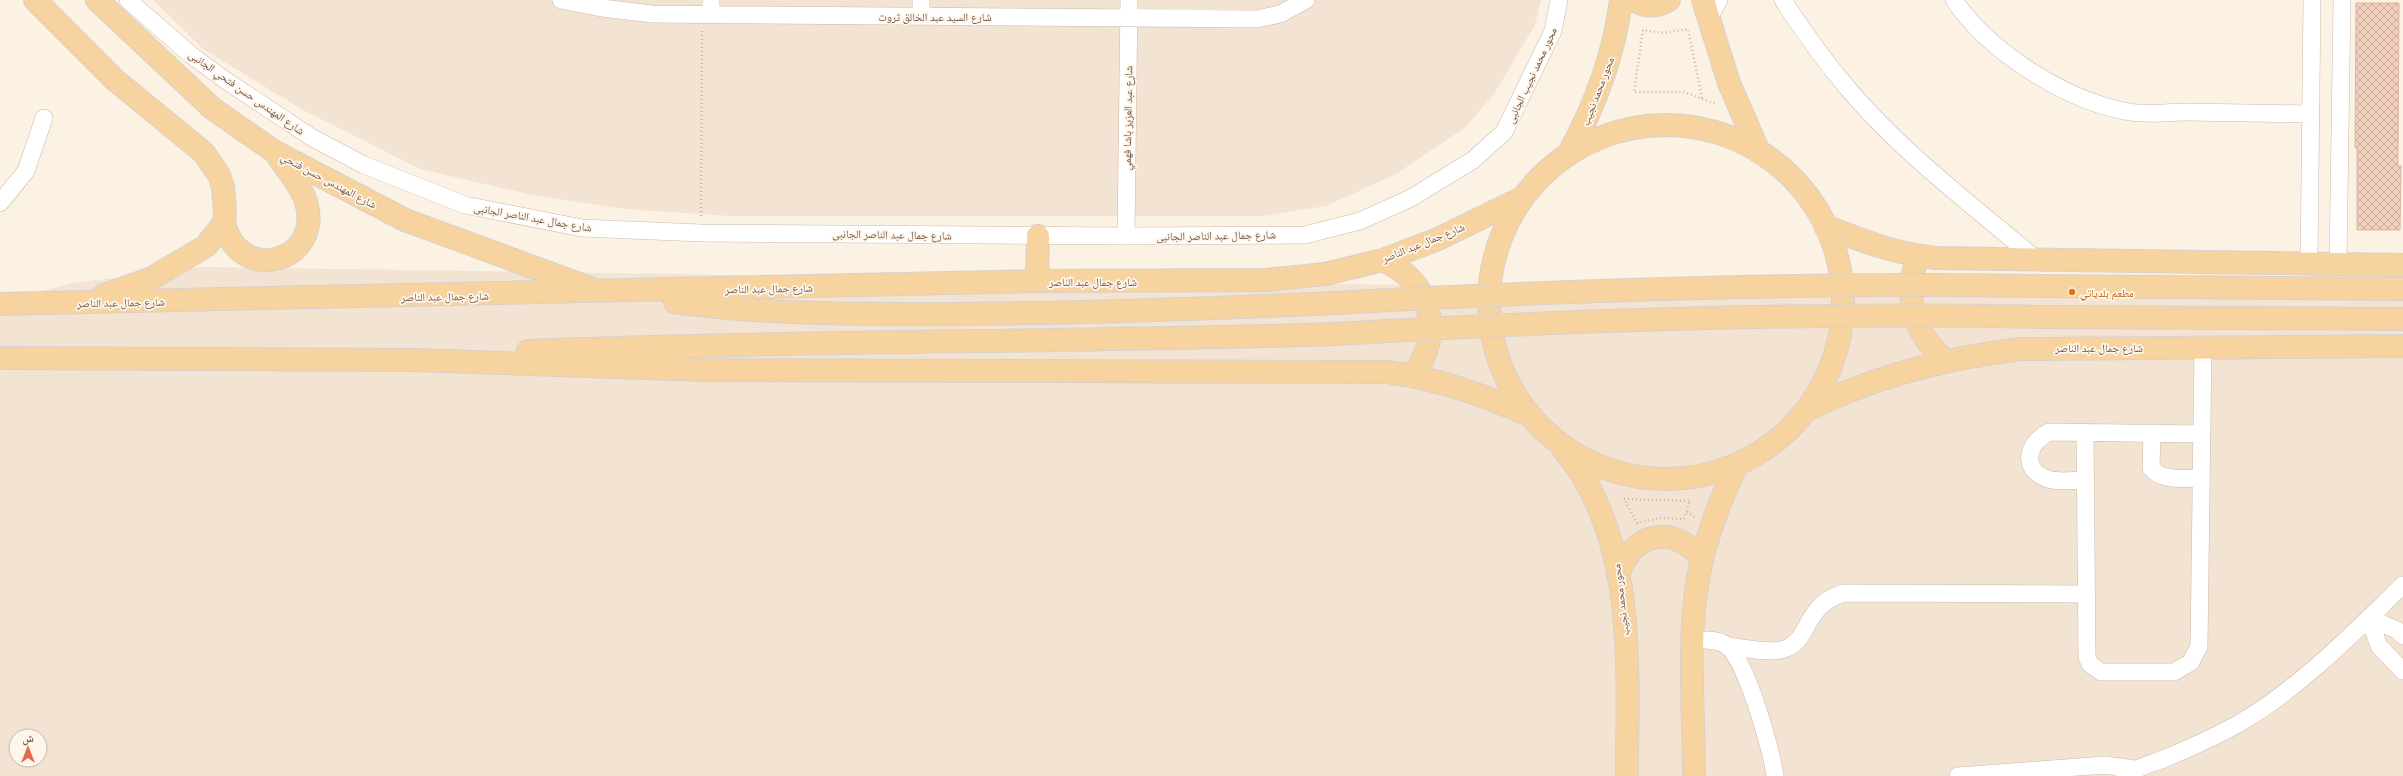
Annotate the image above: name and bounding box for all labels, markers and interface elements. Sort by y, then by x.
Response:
street label: شارع السيد عبد الخالق ثروت [878,10,992,24]
street label: محور محمد نجيب الجانبى [1503,25,1560,125]
street label: شارع المهندس حسن فتحي الجانبى [185,47,307,139]
street label: محور محمد نجيب [1578,55,1616,127]
street label: شارع عبد العزيز باشا فهمي [1120,65,1137,171]
street label: شارع المهندس حسن فتحي [278,149,379,213]
street label: شارع جمال عبد الناصر الجانبى [473,200,593,235]
street label: شارع جمال عبد الناصر [1379,219,1467,266]
street label: شارع جمال عبد الناصر الجانبى [832,226,952,243]
street label: شارع جمال عبد الناصر الجانبى [1156,227,1276,244]
street label: شارع جمال عبد الناصر [1048,275,1137,289]
street label: شارع جمال عبد الناصر [724,281,813,296]
place label: مطعم بلدياتي [2080,286,2134,301]
marker: مطعم بلدياتي [2067,287,2077,297]
street label: شارع جمال عبد الناصر [400,289,489,304]
street label: شارع جمال عبد الناصر [76,295,165,310]
street label: شارع جمال عبد الناصر [2054,341,2143,355]
street label: محور محمد نجيب [1609,563,1631,637]
north arrow [8,728,48,768]
text: ش [22,731,34,746]

